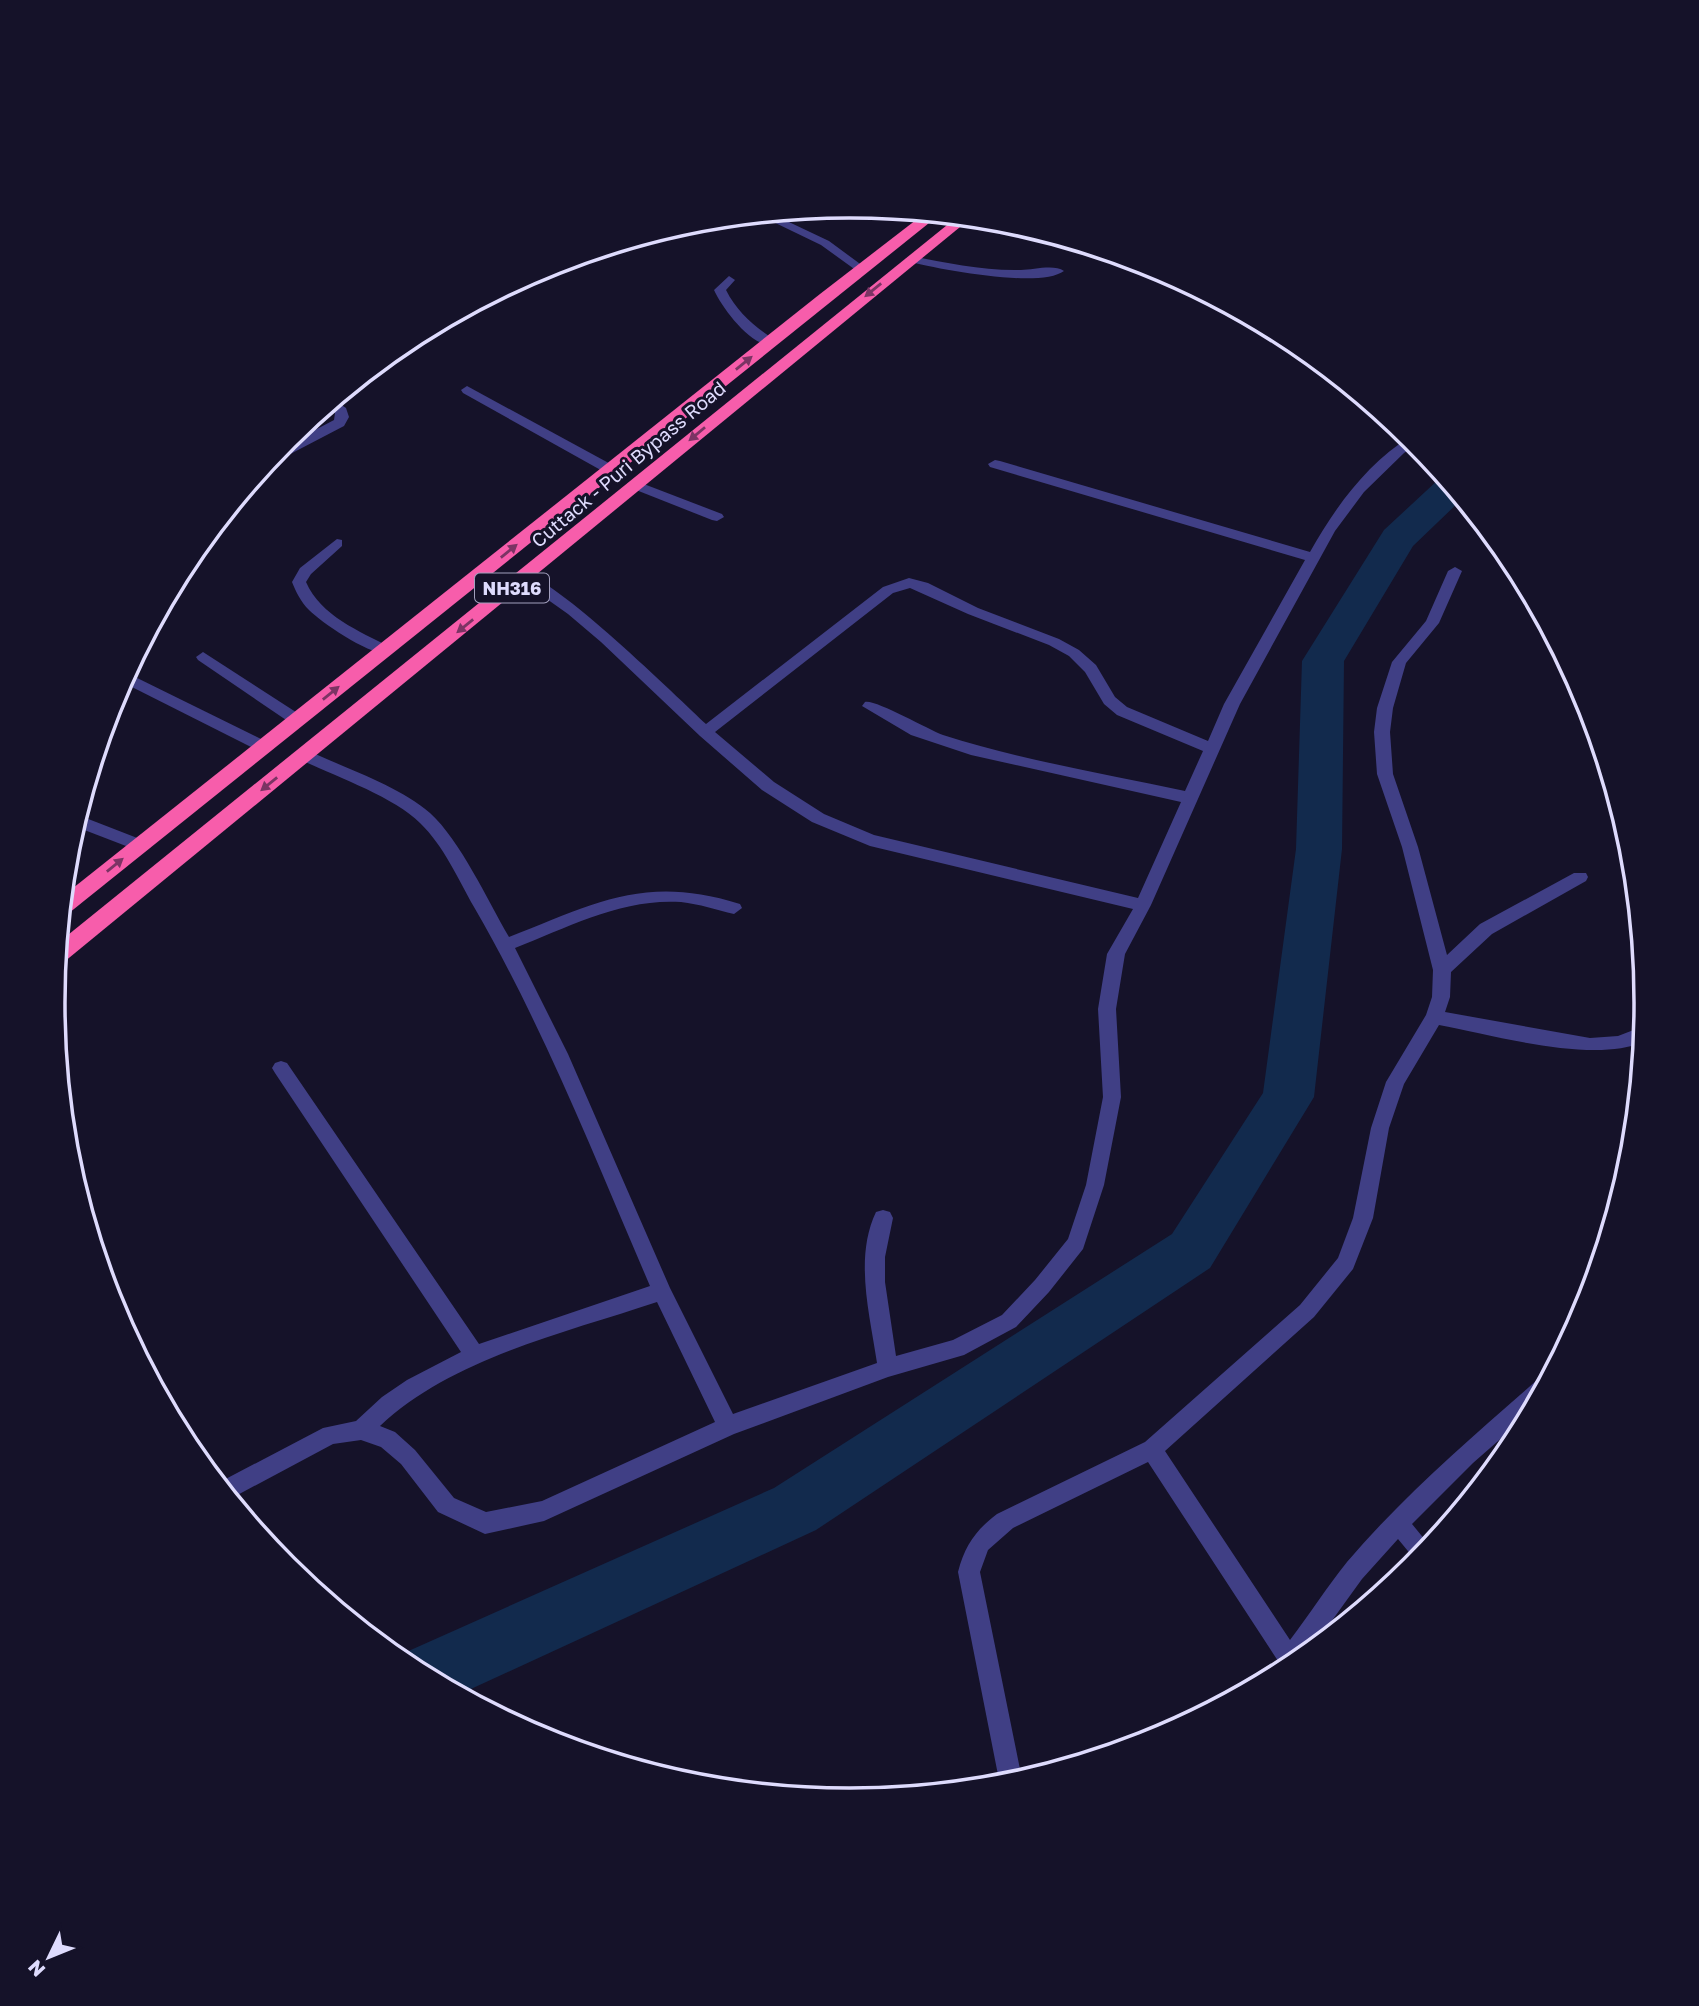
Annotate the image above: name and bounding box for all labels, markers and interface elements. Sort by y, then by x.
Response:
one-way arrow [864,282,882,297]
one-way arrow [735,355,753,370]
street label: Cuttack - Puri Bypass Road [526,376,730,552]
one-way arrow [688,426,705,441]
one-way arrow [501,544,518,559]
road number: NH316 [475,574,549,602]
one-way arrow [456,618,474,633]
one-way arrow [322,685,340,700]
one-way arrow [260,776,277,791]
one-way arrow [105,857,123,872]
north arrow [14,1922,84,1992]
text: N [23,1956,50,1982]

